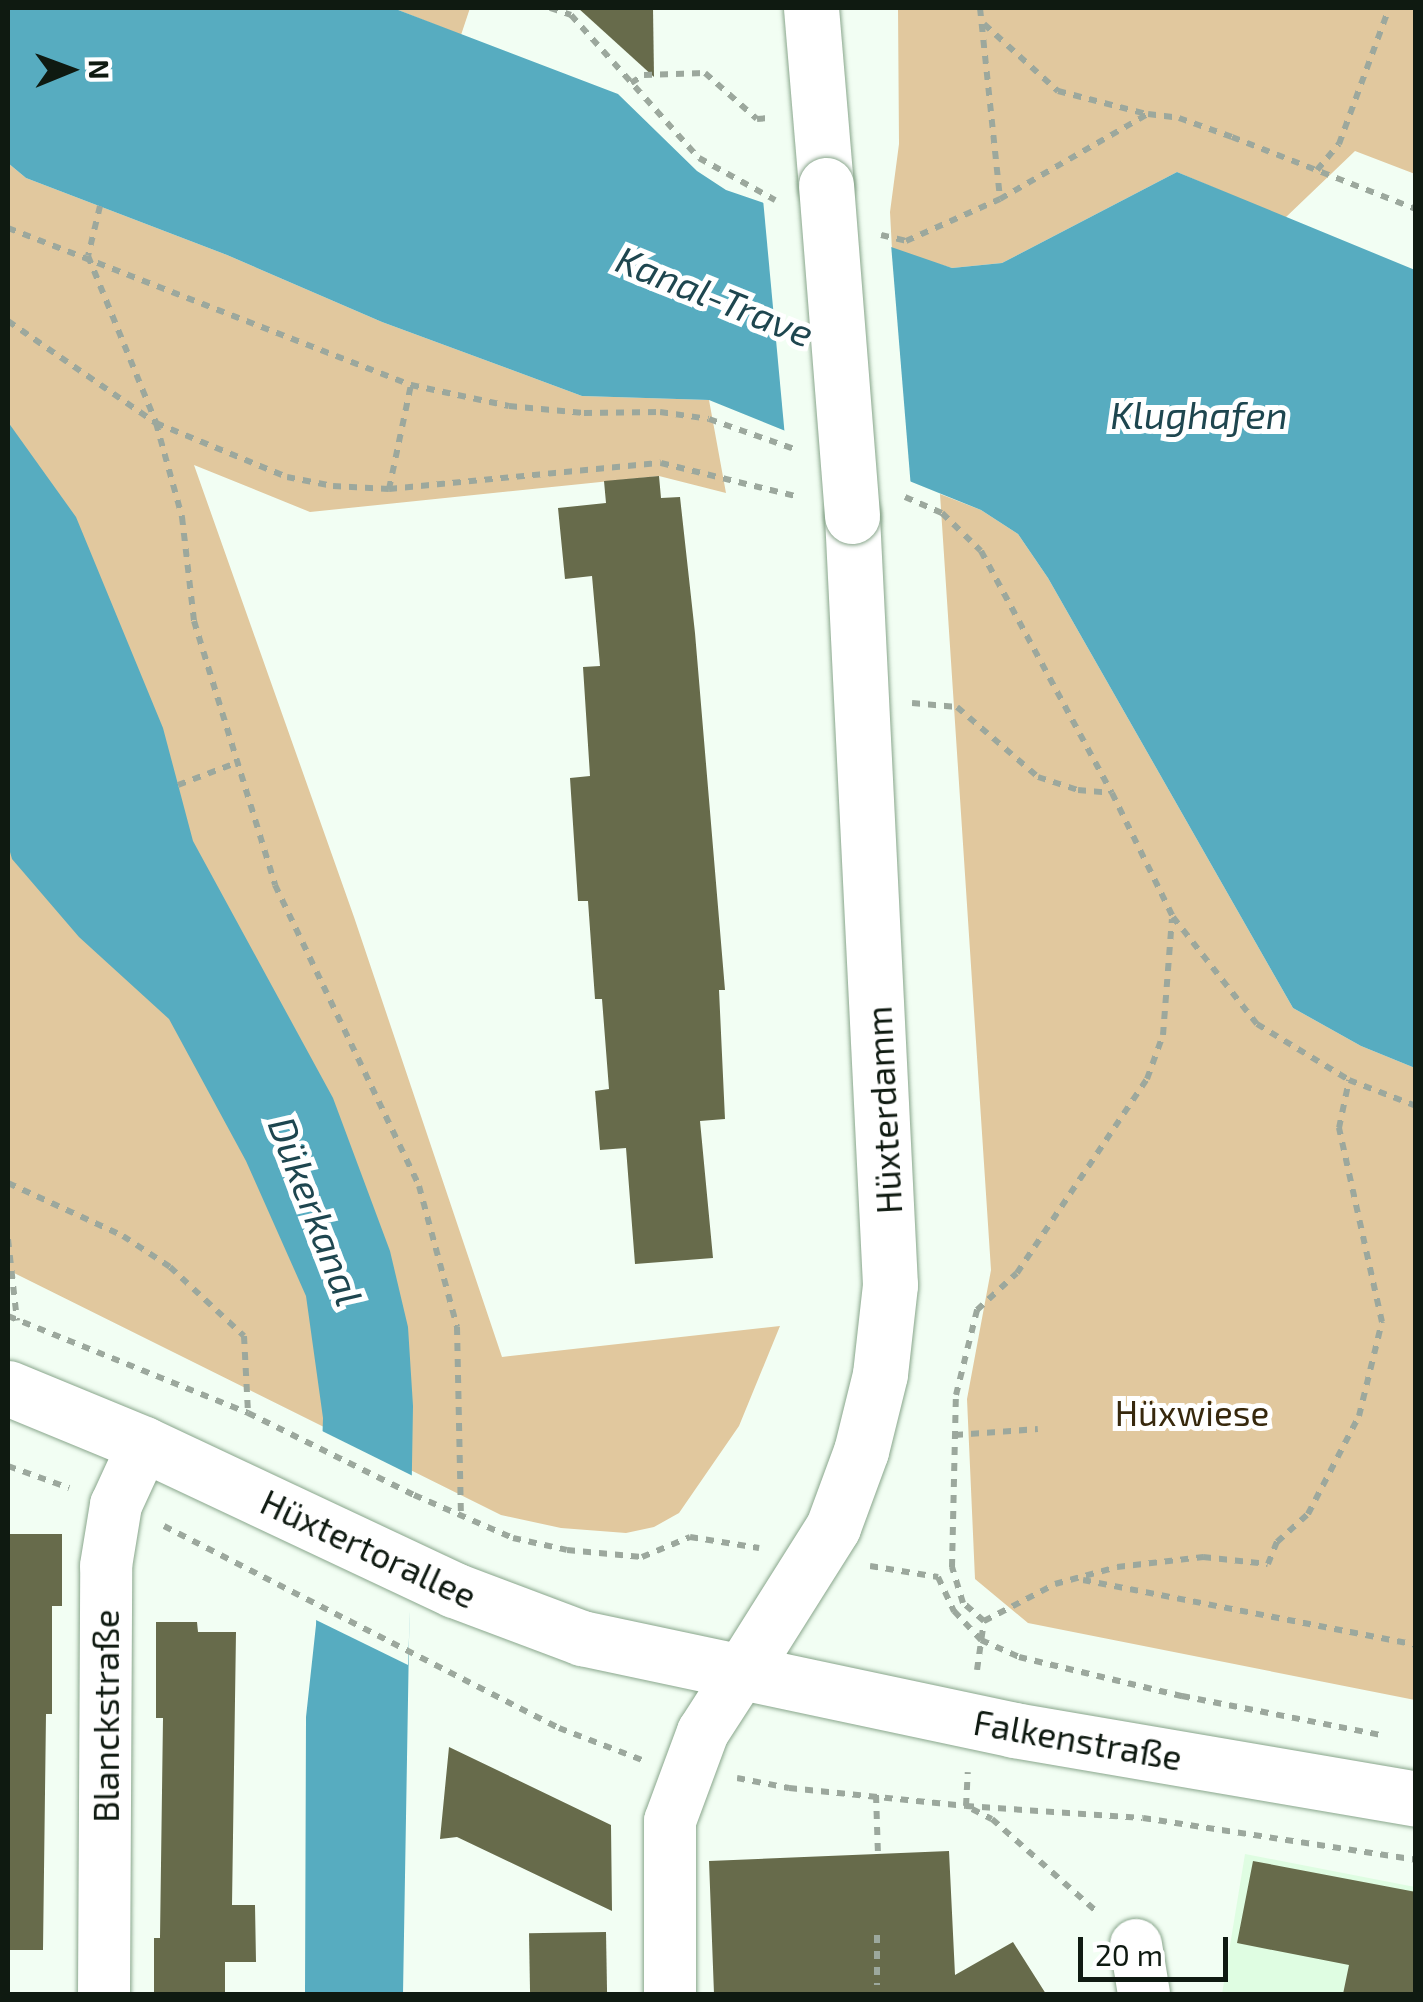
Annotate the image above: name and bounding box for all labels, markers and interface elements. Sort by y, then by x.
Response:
north arrow [20,20,120,120]
text: N [83,59,117,80]
water label: Kanal-Trave [610,236,820,356]
water label: Klughafen [1110,392,1288,438]
street label: Hüxterdamm [857,1005,909,1215]
water label: Dükerkanal [259,1110,373,1312]
park label: Hüxwiese [1115,1391,1269,1433]
street label: Hüxtertorallee [255,1480,483,1616]
street label: Blanckstraße [84,1609,126,1823]
street label: Falkenstraße [971,1700,1185,1778]
scale bar [1083,1917,1233,1979]
text: 20 m [1095,1936,1163,1972]

